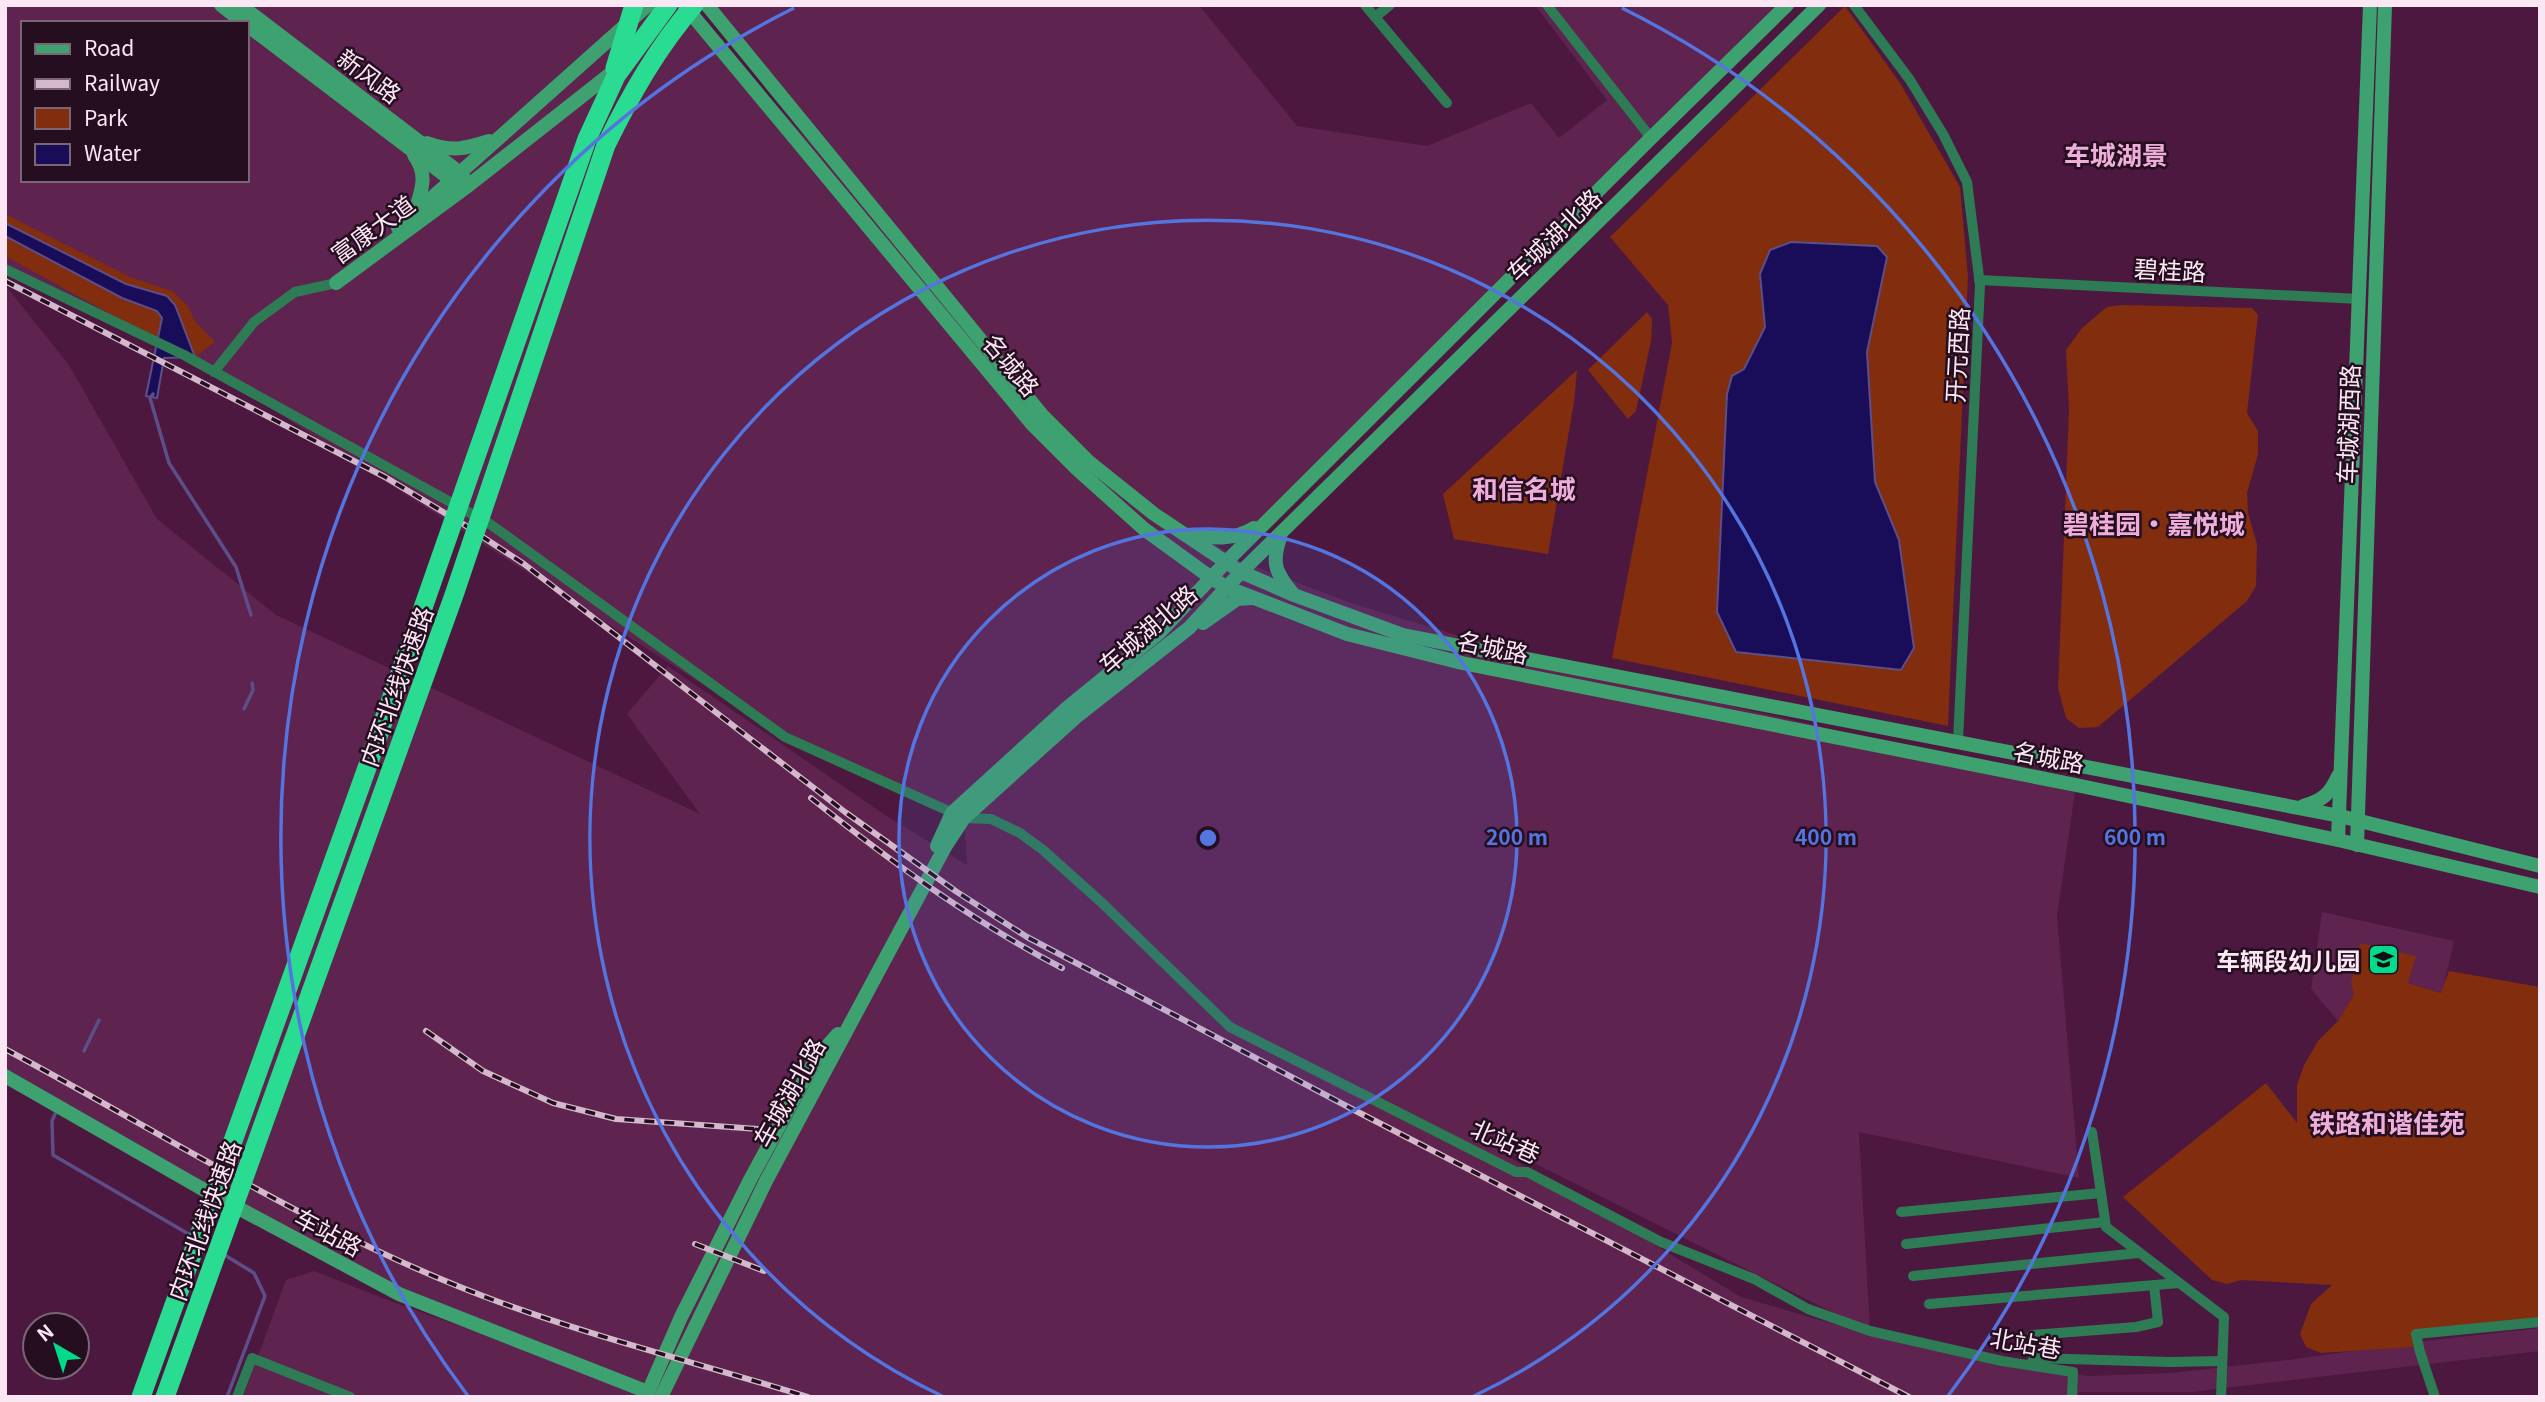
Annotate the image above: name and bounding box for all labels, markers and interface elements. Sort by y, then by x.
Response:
legend [21,21,248,182]
text: Road [84,32,134,62]
street label: 新风路 [331,39,409,111]
text: Railway [84,67,160,97]
text: Park [84,102,128,132]
district label: 车城湖景 [2064,135,2168,172]
text: Water [84,137,142,167]
street label: 车城湖北路 [1498,180,1608,288]
street label: 富康大道 [323,186,421,270]
street label: 碧桂路 [2133,250,2207,288]
street label: 开元西路 [1936,306,1976,404]
street label: 名城路 [975,325,1049,403]
street label: 车城湖西路 [2327,363,2367,485]
district label: 和信名城 [1472,469,1576,506]
district label: 碧桂园·嘉悦城 [2063,504,2245,541]
street label: 车城湖北路 [1090,575,1204,681]
street label: 内环北线快速路 [350,601,440,771]
street label: 名城路 [1454,621,1532,671]
street label: 名城路 [2010,732,2088,780]
text: 200 m [1486,821,1548,851]
text: 400 m [1795,821,1857,851]
text: 600 m [2104,821,2166,851]
centre of rings [1196,826,1220,850]
place label: 车辆段幼儿园 [2216,942,2360,977]
school or university icon: 车辆段幼儿园 [2366,942,2400,976]
street label: 车城湖北路 [744,1031,832,1153]
district label: 铁路和谐佳苑 [2309,1103,2465,1140]
street label: 北站巷 [1466,1109,1546,1171]
street label: 内环北线快速路 [158,1135,248,1305]
street label: 车站路 [289,1199,369,1263]
north arrow [21,1311,91,1381]
text: N [30,1317,58,1347]
street label: 北站巷 [1988,1319,2064,1365]

